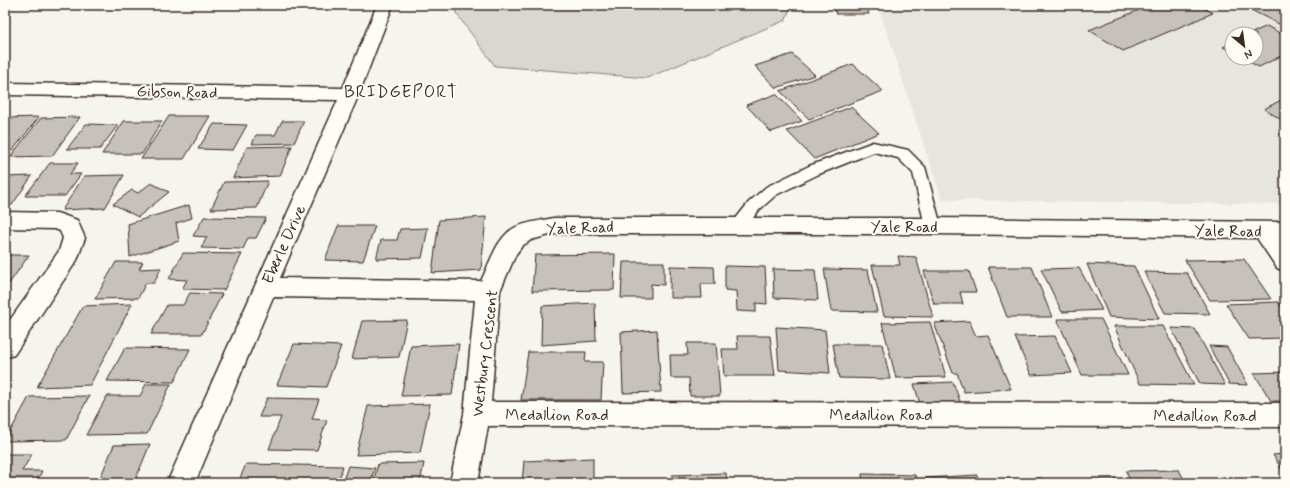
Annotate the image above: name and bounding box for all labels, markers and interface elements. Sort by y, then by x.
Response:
north arrow [1224,26,1264,66]
text: N [1242,46,1255,62]
street label: Gibson Road [136,81,218,104]
district label: BRIDGEPORT [344,81,458,103]
street label: Eberle Drive [258,201,311,288]
street label: Yale Road [546,217,614,240]
street label: Yale Road [870,217,938,238]
street label: Yale Road [1194,220,1262,243]
street label: Westbury Crescent [467,288,504,418]
street label: Medallion Road [505,405,609,426]
street label: Medallion Road [829,405,933,426]
street label: Medallion Road [1153,406,1257,427]

